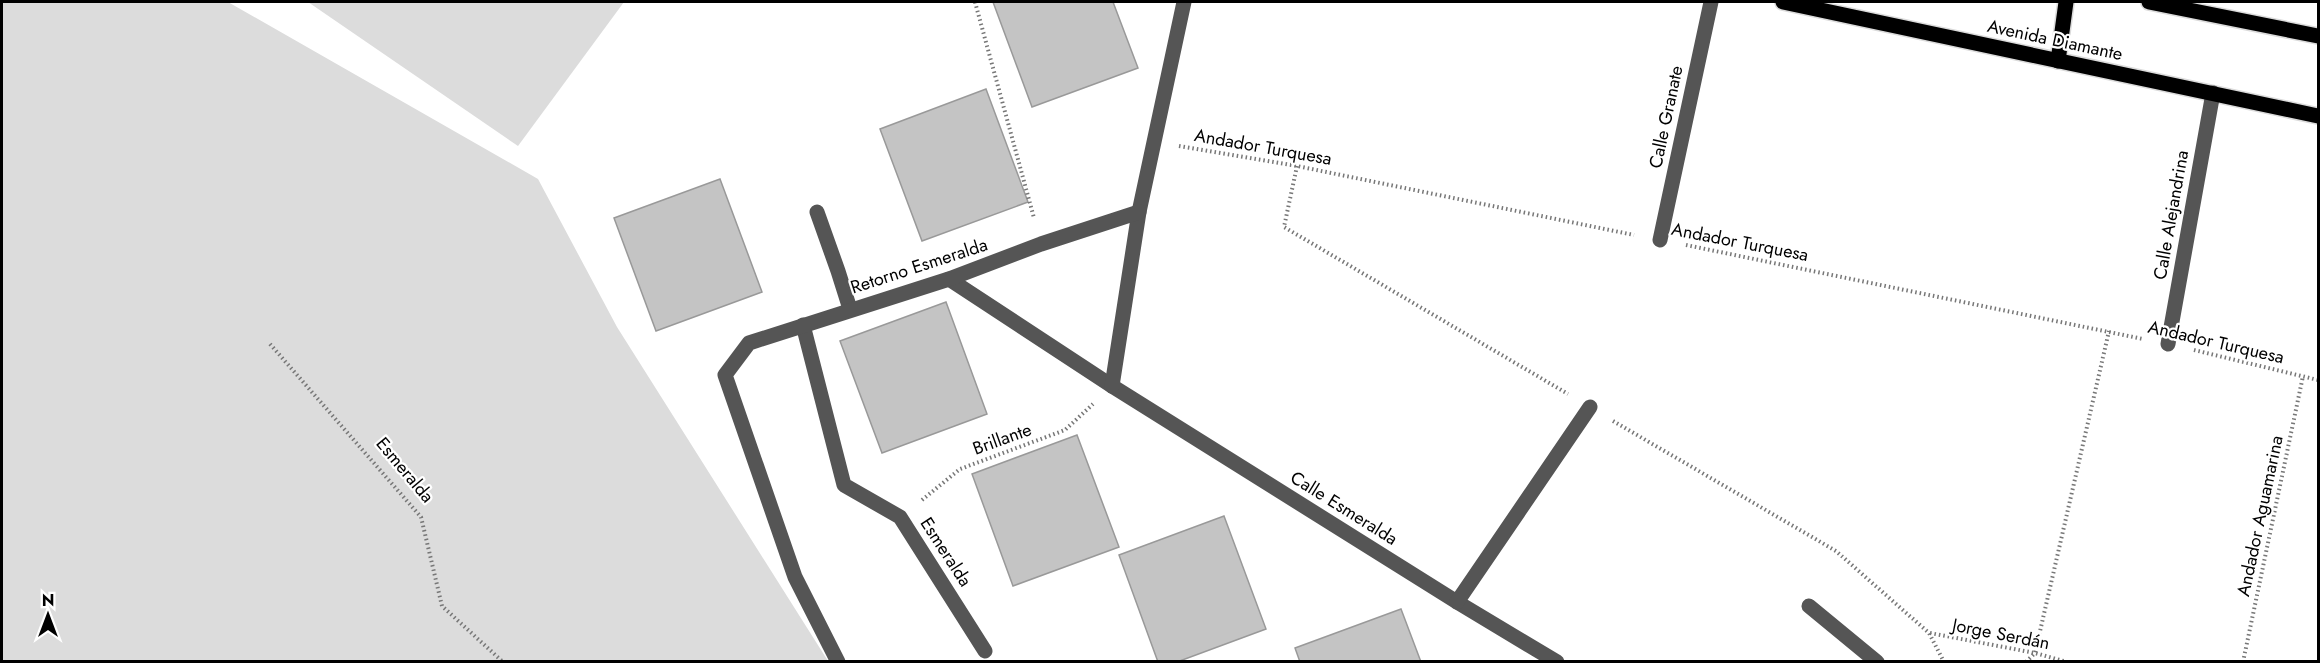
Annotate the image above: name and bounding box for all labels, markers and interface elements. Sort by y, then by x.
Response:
street label: Avenida Diamante [1985,13,2125,67]
street label: Calle Granate [1642,63,1690,171]
street label: Andador Turquesa [1192,122,1334,172]
street label: Calle Alejandrina [2147,148,2195,282]
street label: Andador Turquesa [1669,216,1811,268]
street label: Retorno Esmeralda [847,232,991,300]
street label: Andador Turquesa [2145,314,2287,370]
street label: Brillante [969,416,1035,462]
street label: Esmeralda [370,432,440,508]
street label: Andador Aguamarina [2230,433,2290,599]
street label: Calle Esmeralda [1285,465,1403,551]
street label: Esmeralda [914,512,978,592]
north arrow [18,585,78,645]
text: N [42,589,54,612]
street label: Jorge Serdán [1948,611,2052,656]

